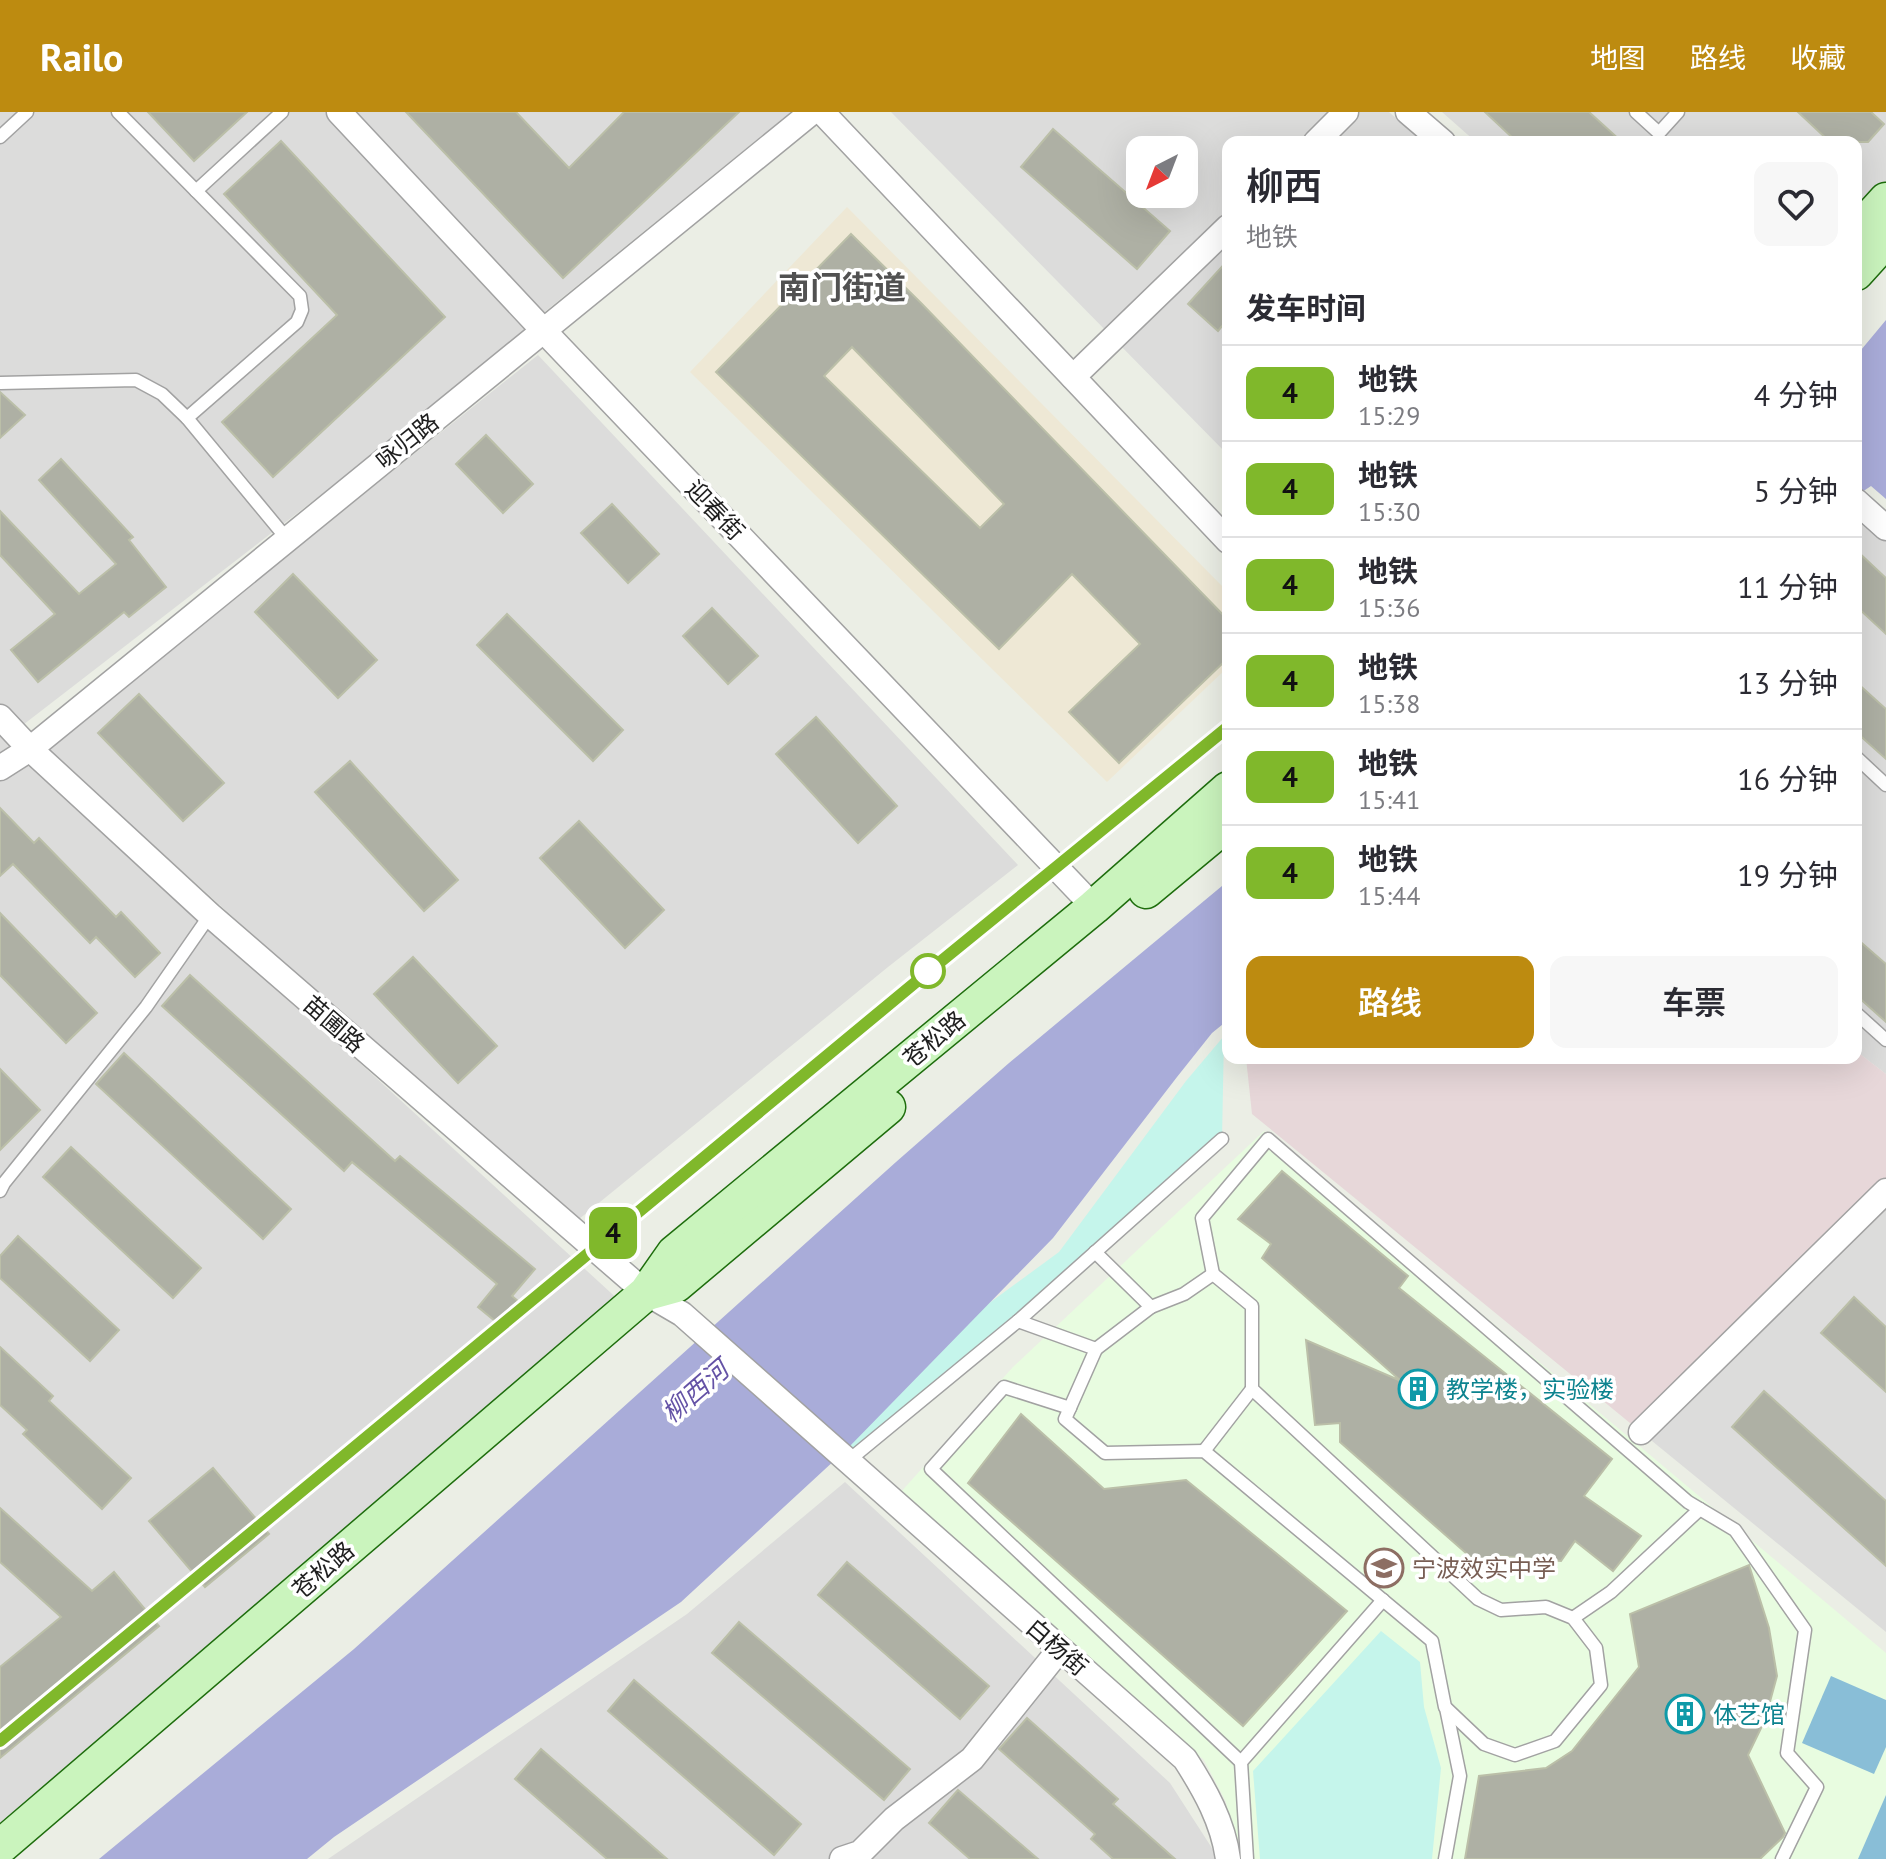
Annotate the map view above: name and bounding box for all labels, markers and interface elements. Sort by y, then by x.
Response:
text: Railo [40,32,124,81]
text: 地图 [1590,39,1646,76]
text: 路线 [1690,39,1746,76]
text: 收藏 [1790,39,1846,76]
north arrow [1126,136,1198,208]
map controls [1126,136,1198,208]
text: 柳西 [1246,161,1322,210]
button: heart [1754,162,1838,246]
text: 地铁 [1246,220,1298,253]
district label: 南门街道 [778,266,906,308]
text: 发车时间 [1246,288,1366,327]
text: 地铁 [1358,359,1418,398]
text: 4 [1282,374,1298,411]
text: 4 分钟 [1754,375,1838,414]
text: 15:29 [1358,399,1420,432]
street label: 咏归路 [369,406,445,476]
text: 地铁 [1358,455,1418,494]
text: 4 [1282,470,1298,507]
text: 5 分钟 [1754,471,1838,510]
street label: 迎春街 [679,473,751,547]
text: 15:30 [1358,495,1420,528]
text: 地铁 [1358,551,1418,590]
text: 4 [1282,566,1298,603]
text: 11 分钟 [1737,567,1838,606]
text: 15:36 [1358,591,1420,624]
text: 地铁 [1358,647,1418,686]
text: 4 [1282,662,1298,699]
text: 13 分钟 [1737,663,1838,702]
text: 15:38 [1358,687,1420,720]
text: 地铁 [1358,743,1418,782]
text: 4 [1282,758,1298,795]
text: 16 分钟 [1737,759,1838,798]
text: 15:41 [1358,783,1420,816]
text: 地铁 [1358,839,1418,878]
text: 4 [1282,854,1298,891]
text: 19 分钟 [1737,855,1838,894]
text: 15:44 [1358,879,1420,912]
unlabelled marker [911,954,945,988]
button: 路线 [1246,956,1534,1048]
button: 车票 [1550,956,1838,1048]
street label: 苗圃路 [297,989,371,1059]
street label: 苍松路 [896,1004,972,1074]
line badge: 4 [587,1207,639,1259]
text: 4 [605,1214,621,1251]
water label: 柳西河 [655,1350,739,1429]
building icon: 教学楼，实验楼 [1397,1368,1439,1410]
place label: 教学楼，实验楼 [1446,1374,1614,1405]
street label: 苍松路 [286,1535,360,1605]
school or university icon: 宁波效实中学 [1363,1547,1405,1589]
place label: 宁波效实中学 [1412,1553,1556,1584]
street label: 白杨街 [1020,1612,1094,1682]
building icon: 体艺馆 [1664,1693,1706,1735]
place label: 体艺馆 [1713,1699,1785,1730]

